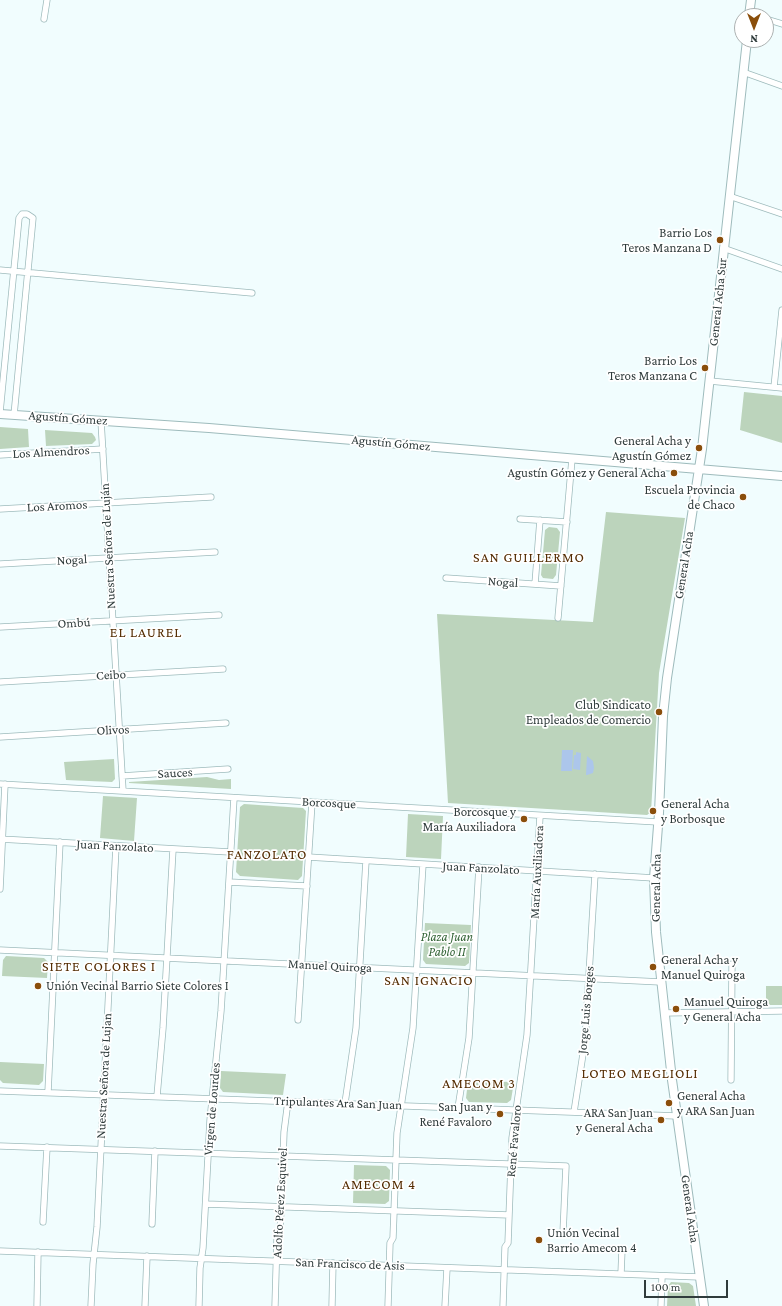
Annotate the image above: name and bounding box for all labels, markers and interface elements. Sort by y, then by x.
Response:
north arrow [734,8,774,48]
text: N [750,33,758,45]
place label: Barrio Los Teros Manzana D [622,225,712,256]
marker: Barrio Los Teros Manzana D [715,235,725,245]
street label: General Acha Sur [706,257,730,347]
place label: Barrio Los Teros Manzana C [608,353,697,384]
marker: Barrio Los Teros Manzana C [700,363,710,373]
street label: Agustín Gómez [28,407,108,429]
street label: Agustín Gómez [351,432,431,454]
place label: General Acha y Agustín Gómez [612,433,691,464]
street label: Los Almendros [12,442,90,462]
marker: General Acha y Agustín Gómez [694,443,704,453]
place label: Agustín Gómez y General Acha [507,465,666,481]
marker: Agustín Gómez y General Acha [669,468,679,478]
place label: Escuela Provincia de Chaco [644,482,735,513]
street label: Nuestra Señora de Luján [97,483,119,609]
marker: Escuela Provincia de Chaco [738,492,748,502]
street label: Los Aromos [26,497,88,515]
street label: General Acha [671,530,697,600]
district label: SAN GUILLERMO [473,550,585,566]
street label: Nogal [56,551,88,569]
street label: Nogal [487,573,519,591]
street label: Ombú [57,614,91,632]
district label: EL LAUREL [110,625,182,641]
street label: Ceibo [96,666,126,684]
place label: Club Sindicato Empleados de Comercio [526,697,651,728]
marker: Club Sindicato Empleados de Comercio [654,707,664,717]
street label: Olivos [96,721,130,739]
street label: Sauces [157,764,193,782]
street label: Borcosque [302,794,356,812]
place label: General Acha y Borbosque [661,796,730,827]
place label: Borcosque y María Auxiliadora [423,804,516,835]
marker: General Acha y Borbosque [648,806,658,816]
marker: Borcosque y María Auxiliadora [519,814,529,824]
street label: María Auxiliadora [527,825,547,919]
street label: Juan Fanzolato [76,836,154,856]
district label: FANZOLATO [227,847,307,863]
street label: General Acha [648,854,664,922]
street label: Juan Fanzolato [442,858,520,878]
park label: Plaza Juan Pablo II [421,929,473,960]
place label: General Acha y Manuel Quiroga [661,952,745,983]
street label: Manuel Quiroga [288,956,372,976]
district label: SIETE COLORES I [42,959,156,975]
marker: General Acha y Manuel Quiroga [648,962,658,972]
street label: Jorge Luis Borges [574,965,598,1055]
district label: SAN IGNACIO [384,973,474,989]
place label: Unión Vecinal Barrio Siete Colores I [46,978,229,994]
marker: Unión Vecinal Barrio Siete Colores I [33,981,43,991]
place label: Manuel Quiroga y General Acha [684,994,768,1025]
marker: Manuel Quiroga y General Acha [671,1004,681,1014]
street label: Nuestra Señora de Lujan [93,1013,115,1139]
street label: Virgen de Lourdes [200,1062,224,1156]
district label: LOTEO MEGLIOLI [581,1066,699,1082]
district label: AMECOM 3 [442,1076,516,1092]
place label: General Acha y ARA San Juan [677,1088,755,1119]
street label: Tripulantes Ara San Juan [274,1093,402,1113]
marker: General Acha y ARA San Juan [664,1098,674,1108]
place label: San Juan y René Favaloro [419,1099,492,1130]
street label: René Favaloro [503,1104,525,1178]
place label: ARA San Juan y General Acha [576,1105,653,1136]
marker: San Juan y René Favaloro [495,1109,505,1119]
marker: ARA San Juan y General Acha [656,1115,666,1125]
street label: Adolfo Pérez Esquivel [269,1147,291,1259]
street label: General Acha [678,1174,702,1244]
district label: AMECOM 4 [342,1177,416,1193]
place label: Unión Vecinal Barrio Amecom 4 [547,1225,637,1256]
marker: Unión Vecinal Barrio Amecom 4 [534,1235,544,1245]
street label: San Francisco de Asis [295,1254,405,1274]
scale bar [646,1272,730,1298]
text: 100 m [651,1280,680,1294]

